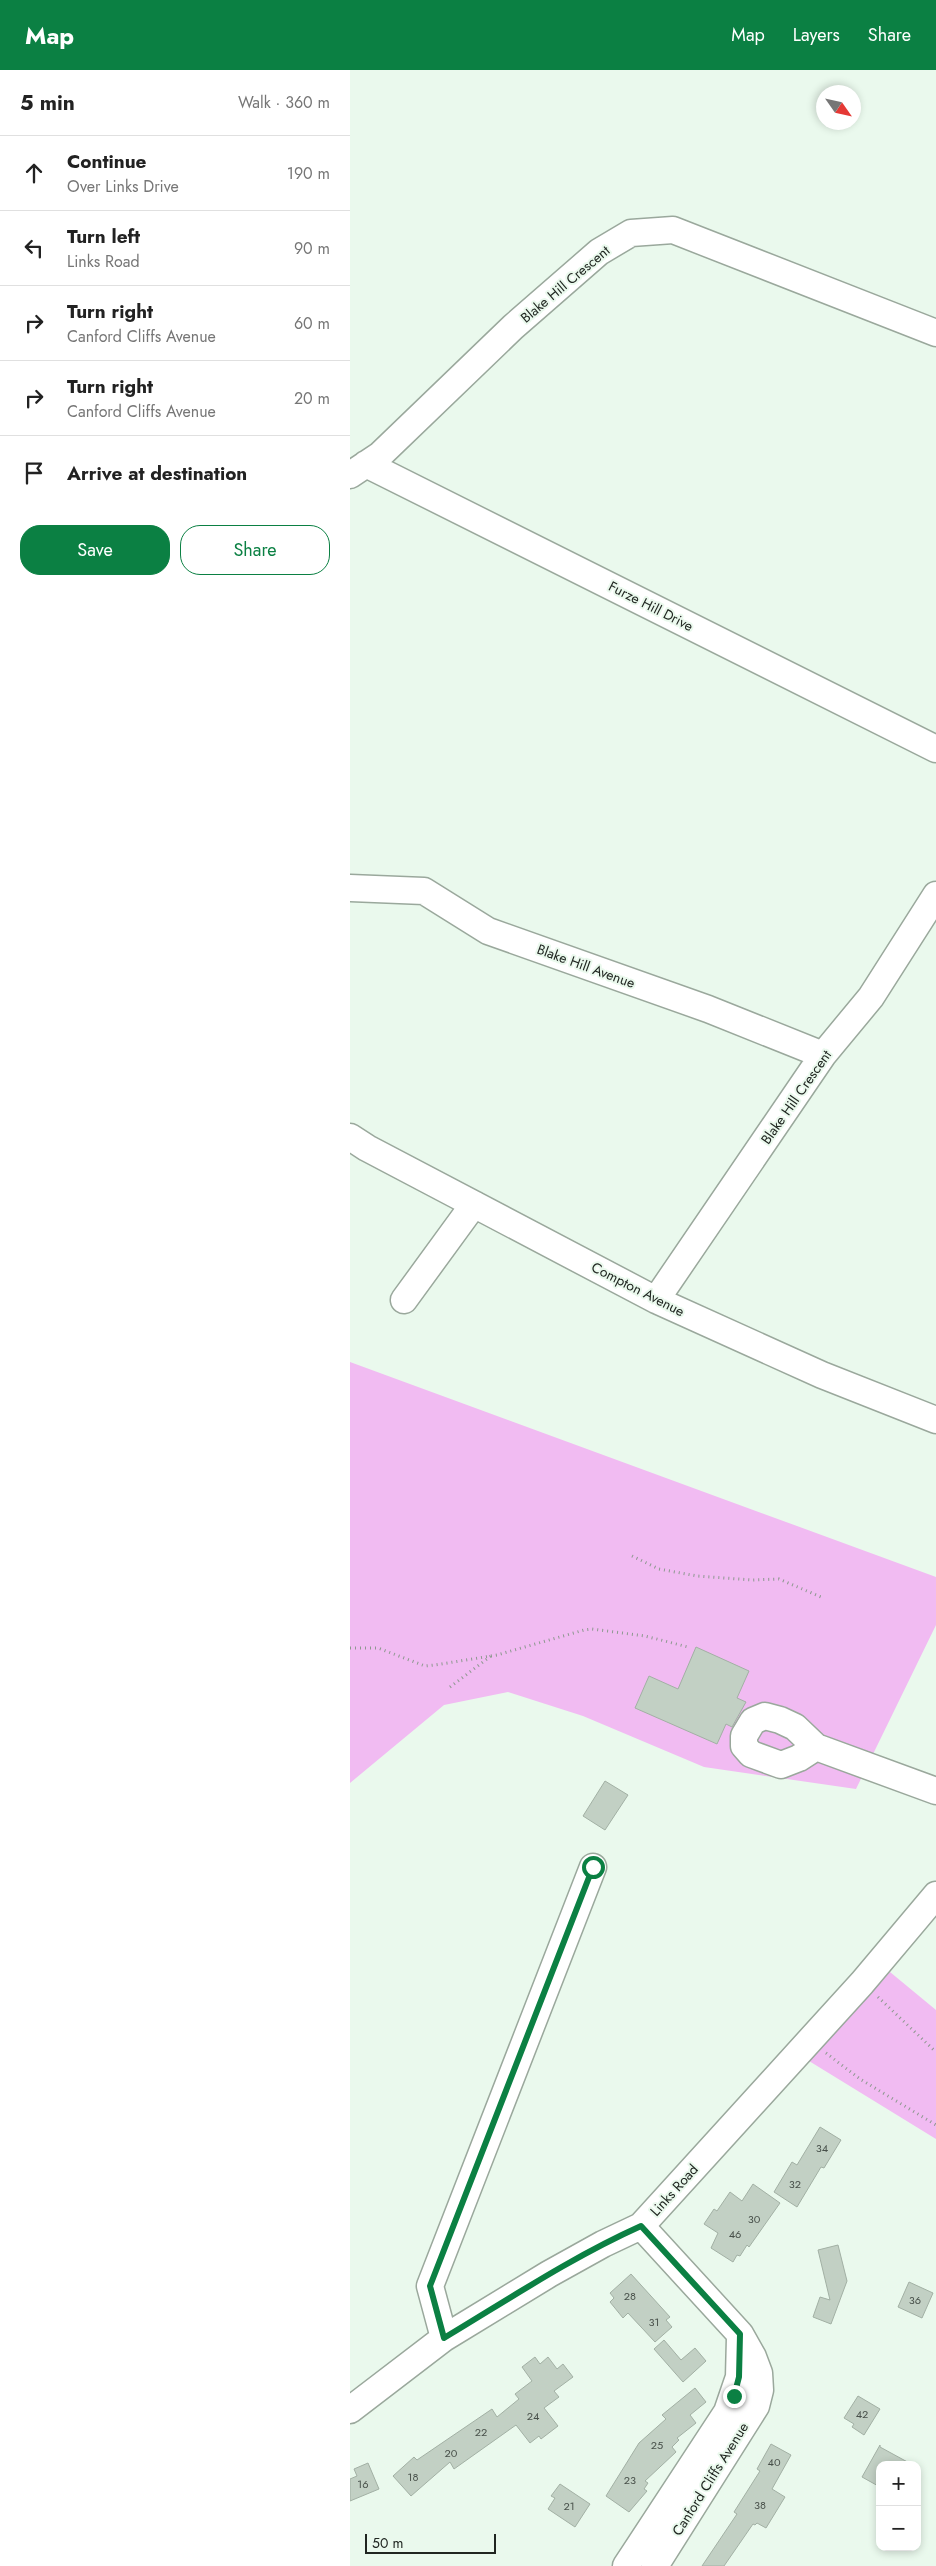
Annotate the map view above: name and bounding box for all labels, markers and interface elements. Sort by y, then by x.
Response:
text: Map [25,18,74,53]
text: Map [731,22,765,48]
text: Layers [793,22,840,48]
text: Share [868,22,911,48]
north arrow [816,85,861,130]
text: 5 min [20,88,75,118]
text: Walk · 360 m [238,91,330,114]
text: Continue [67,148,146,175]
icon: ahead [20,159,48,187]
text: 190 m [287,162,330,185]
text: Over Links Drive [67,175,179,198]
text: Turn left [67,223,140,250]
icon: left [20,234,48,262]
text: 90 m [294,237,330,260]
street label: Blake Hill Crescent [516,240,614,327]
text: Links Road [67,250,140,273]
text: Turn right [67,298,153,325]
icon: right [20,309,48,337]
text: 60 m [294,312,330,335]
text: Canford Cliffs Avenue [67,325,216,348]
text: Turn right [67,373,153,400]
icon: right [20,384,48,412]
text: 20 m [294,387,330,410]
text: Canford Cliffs Avenue [67,400,216,423]
icon: arrive [20,459,48,487]
text: Arrive at destination [67,460,247,487]
button: Save [20,525,170,575]
button: Share [180,525,330,575]
street label: Furze Hill Drive [605,576,697,636]
street label: Blake Hill Avenue [534,939,638,993]
street label: Blake Hill Crescent [756,1045,836,1148]
street label: Compton Avenue [588,1257,688,1321]
route start [582,1856,605,1879]
house number: 34 [816,2140,829,2156]
street label: Links Road [645,2160,703,2220]
house number: 32 [789,2176,801,2192]
house number: 30 [748,2211,761,2227]
house number: 46 [729,2226,741,2242]
house number: 28 [624,2288,636,2304]
house number: 36 [909,2292,921,2308]
house number: 31 [649,2314,659,2330]
route end [723,2385,746,2408]
house number: 42 [856,2406,868,2422]
house number: 24 [527,2408,540,2424]
street label: Canford Cliffs Avenue [667,2418,753,2540]
house number: 22 [475,2424,487,2440]
house number: 25 [651,2437,663,2453]
house number: 20 [445,2445,458,2461]
house number: 40 [767,2454,781,2470]
map controls [876,2461,921,2551]
button: + [876,2461,921,2506]
house number: 18 [408,2469,418,2485]
house number: 23 [624,2472,636,2488]
house number: 16 [357,2476,369,2492]
house number: 38 [754,2497,766,2513]
house number: 21 [563,2498,575,2514]
button: − [876,2506,921,2551]
scale bar [365,2531,496,2554]
text: 50 m [372,2533,403,2553]

